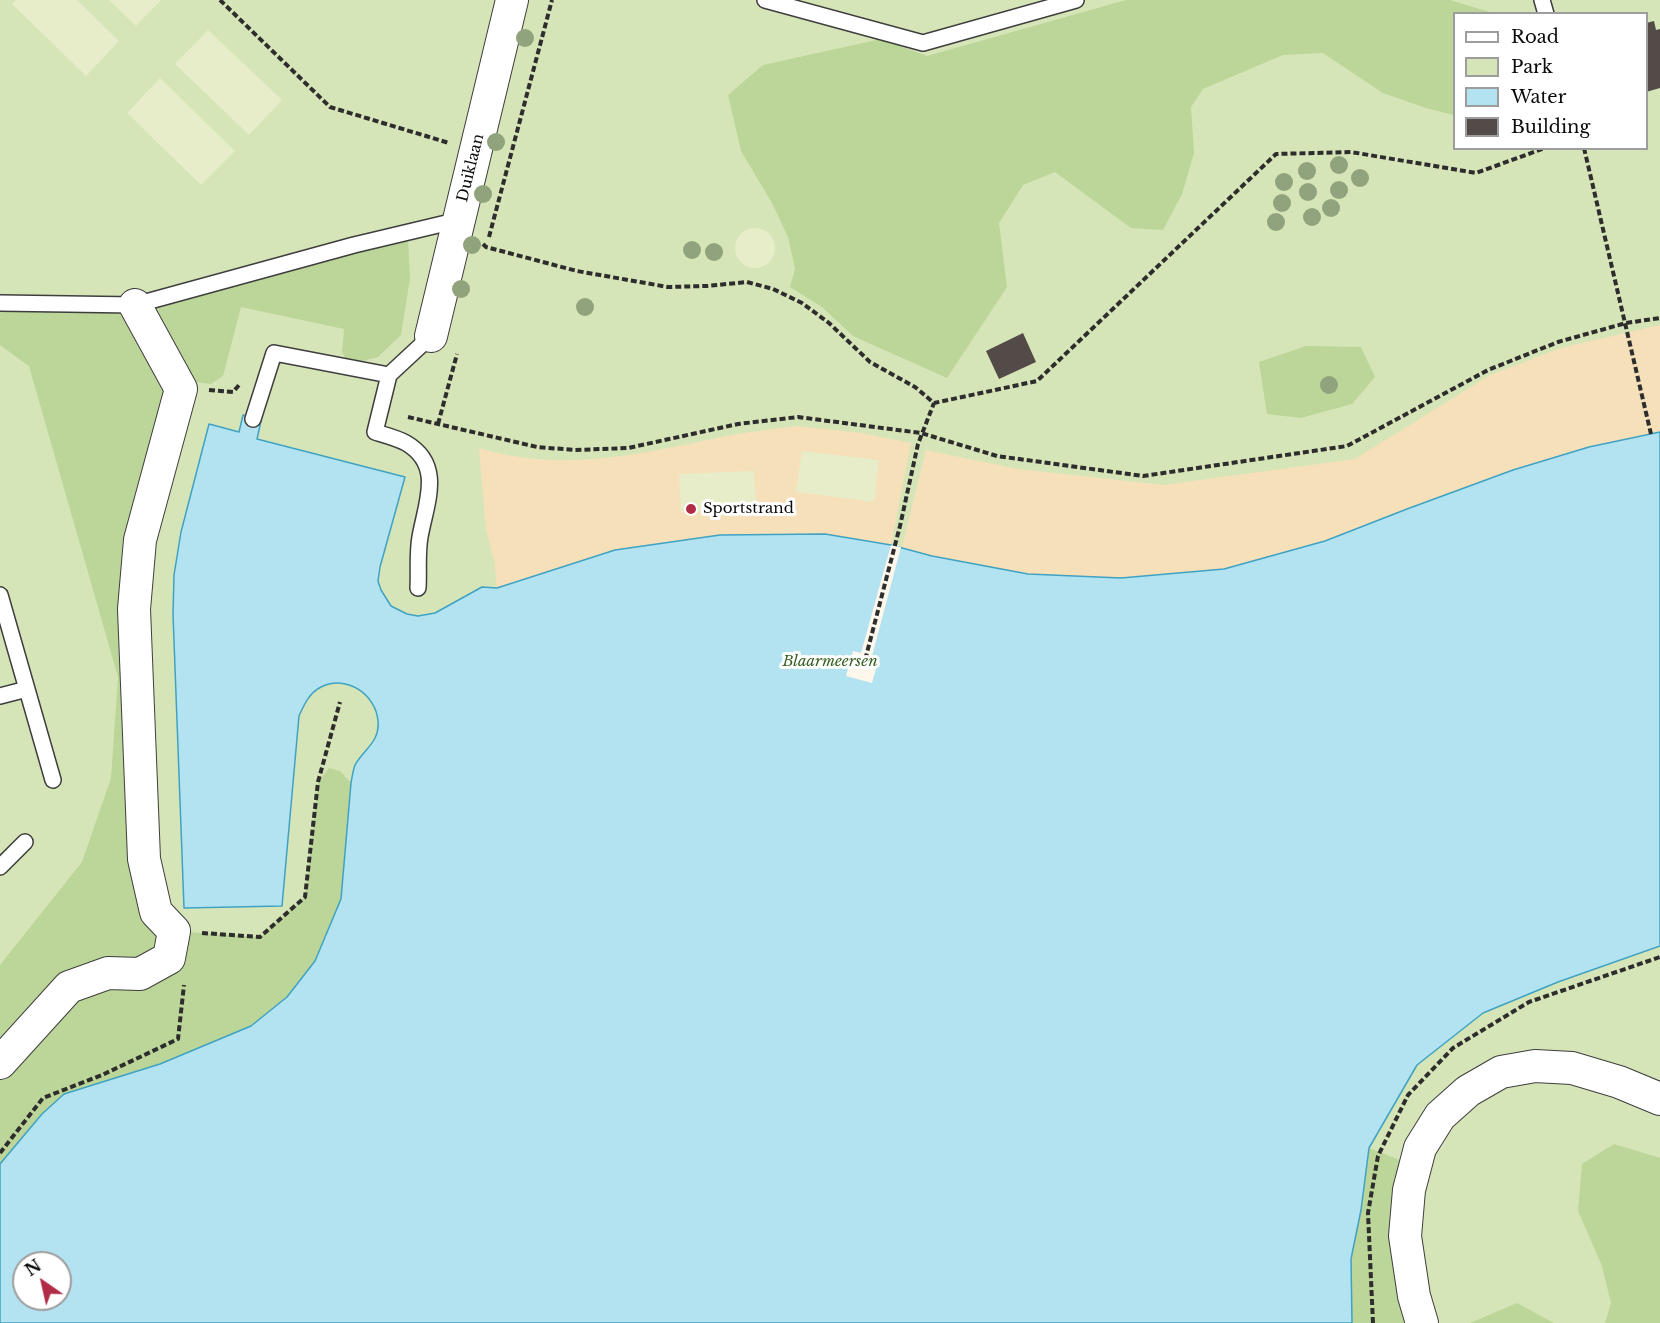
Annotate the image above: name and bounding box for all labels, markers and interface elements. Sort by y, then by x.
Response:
legend [1453,12,1648,150]
text: Road [1511,26,1559,48]
text: Park [1511,56,1553,78]
text: Water [1511,86,1566,108]
text: Building [1511,116,1590,138]
street label: Duiklaan [454,132,488,204]
place label: Sportstrand [703,500,794,518]
marker: Sportstrand [684,502,698,516]
park label: Blaarmeersen [782,653,878,671]
north arrow [12,1251,72,1311]
text: N [21,1255,45,1280]

